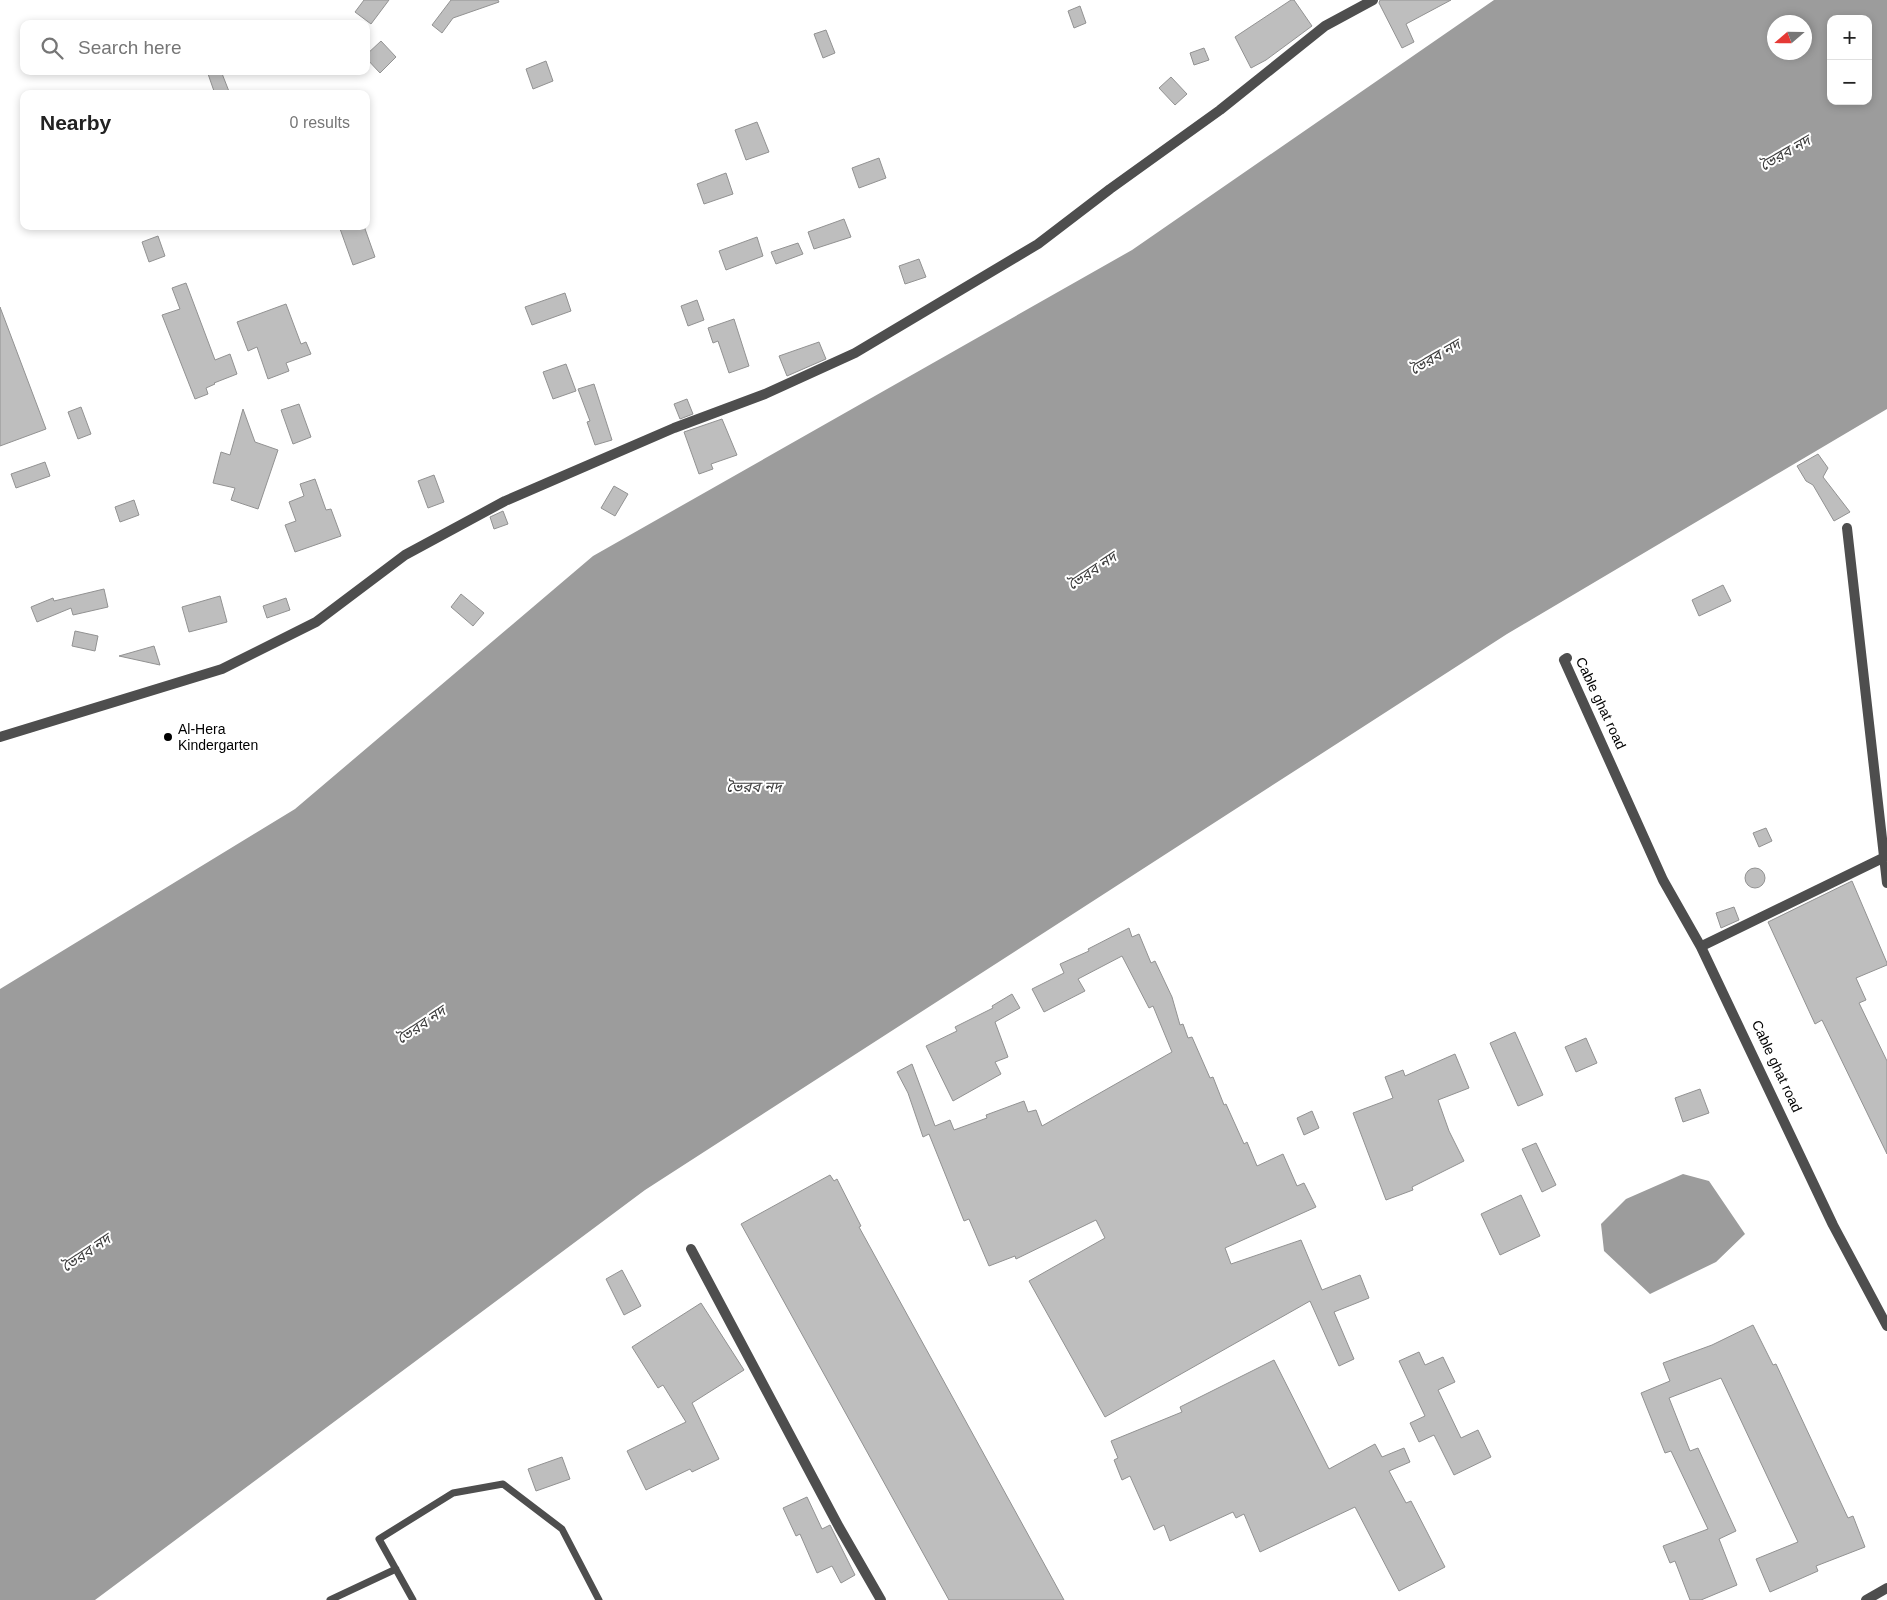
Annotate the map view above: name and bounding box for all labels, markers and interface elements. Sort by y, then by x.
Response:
north arrow [1767,15,1812,60]
map controls [1827,15,1872,105]
button: + [1827,15,1872,60]
search box [20,20,370,75]
icon: search [38,34,66,62]
text: Search here [78,37,182,58]
button: − [1827,60,1872,105]
text: Nearby [40,111,111,134]
text: 0 results [290,114,350,131]
water label: ভৈরব নদ [1757,130,1815,174]
water label: ভৈরব নদ [1407,334,1465,378]
water label: ভৈরব নদ [1064,547,1122,593]
street label: Cable ghat road [1573,654,1629,752]
place label: Al-Hera Kindergarten [178,721,258,753]
marker: Al-Hera Kindergarten [162,731,174,743]
water label: ভৈরব নদ [726,778,784,795]
water label: ভৈরব নদ [393,1001,451,1047]
street label: Cable ghat road [1749,1017,1805,1115]
water label: ভৈরব নদ [58,1229,116,1275]

